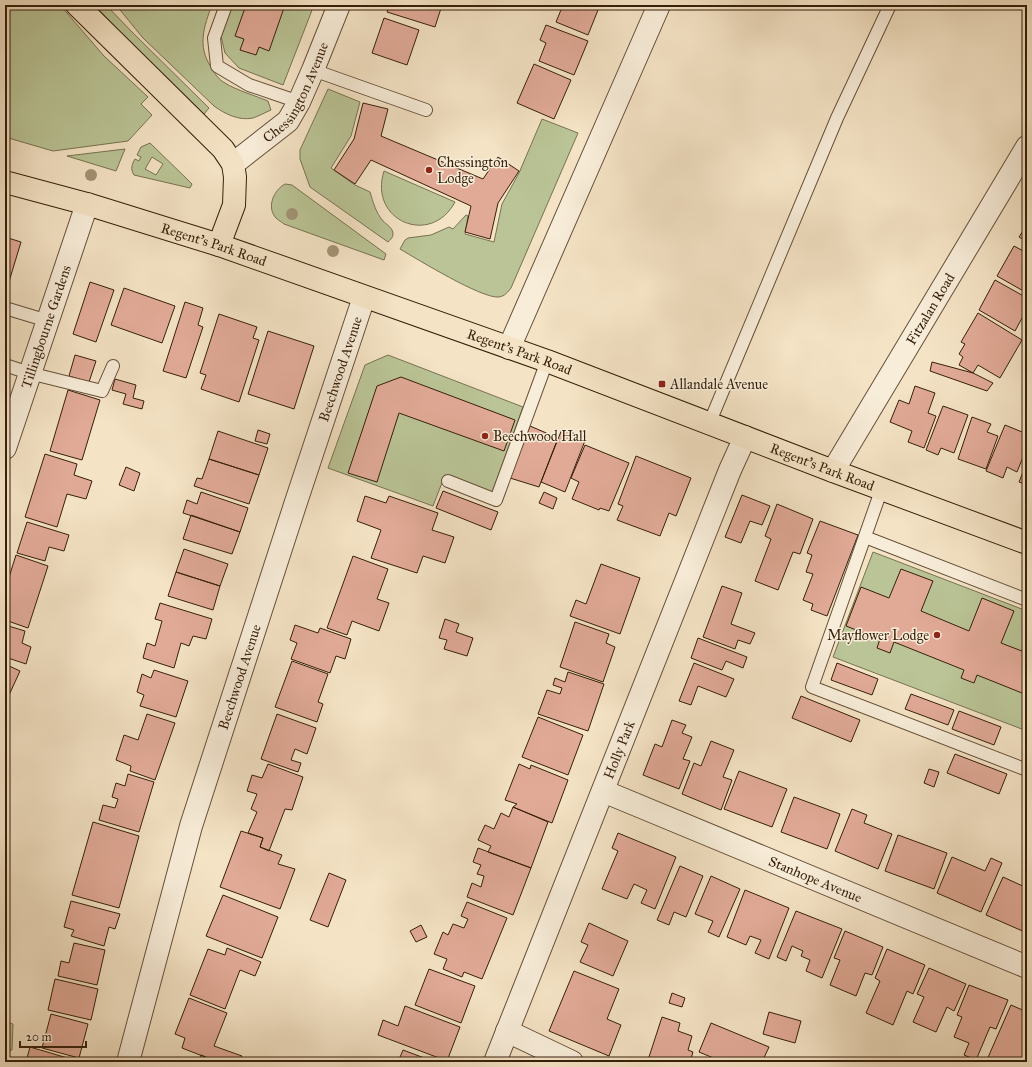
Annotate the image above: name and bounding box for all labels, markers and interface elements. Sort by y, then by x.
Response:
street label: Chessington Avenue [259,39,332,146]
place label: Chessington Lodge [437,154,508,187]
marker: Chessington Lodge [424,165,434,175]
street label: Regent's Park Road [159,219,269,270]
street label: Tillingbourne Gardens [17,263,74,391]
street label: Fitzalan Road [902,270,958,348]
street label: Beechwood Avenue [315,314,366,424]
street label: Regent's Park Road [465,325,574,378]
place label: Allandale Avenue [669,376,768,393]
marker: Allandale Avenue [657,379,667,389]
place label: Beechwood Hall [493,428,587,445]
marker: Beechwood Hall [480,431,490,441]
street label: Regent's Park Road [768,439,877,494]
street label: Beechwood Avenue [214,622,264,732]
place label: Mayflower Lodge [827,627,929,644]
marker: Mayflower Lodge [932,630,942,640]
street label: Holly Park [600,718,638,781]
street label: Stanhope Avenue [766,852,865,906]
scale bar [20,1023,86,1049]
text: 20 m [26,1030,52,1044]

